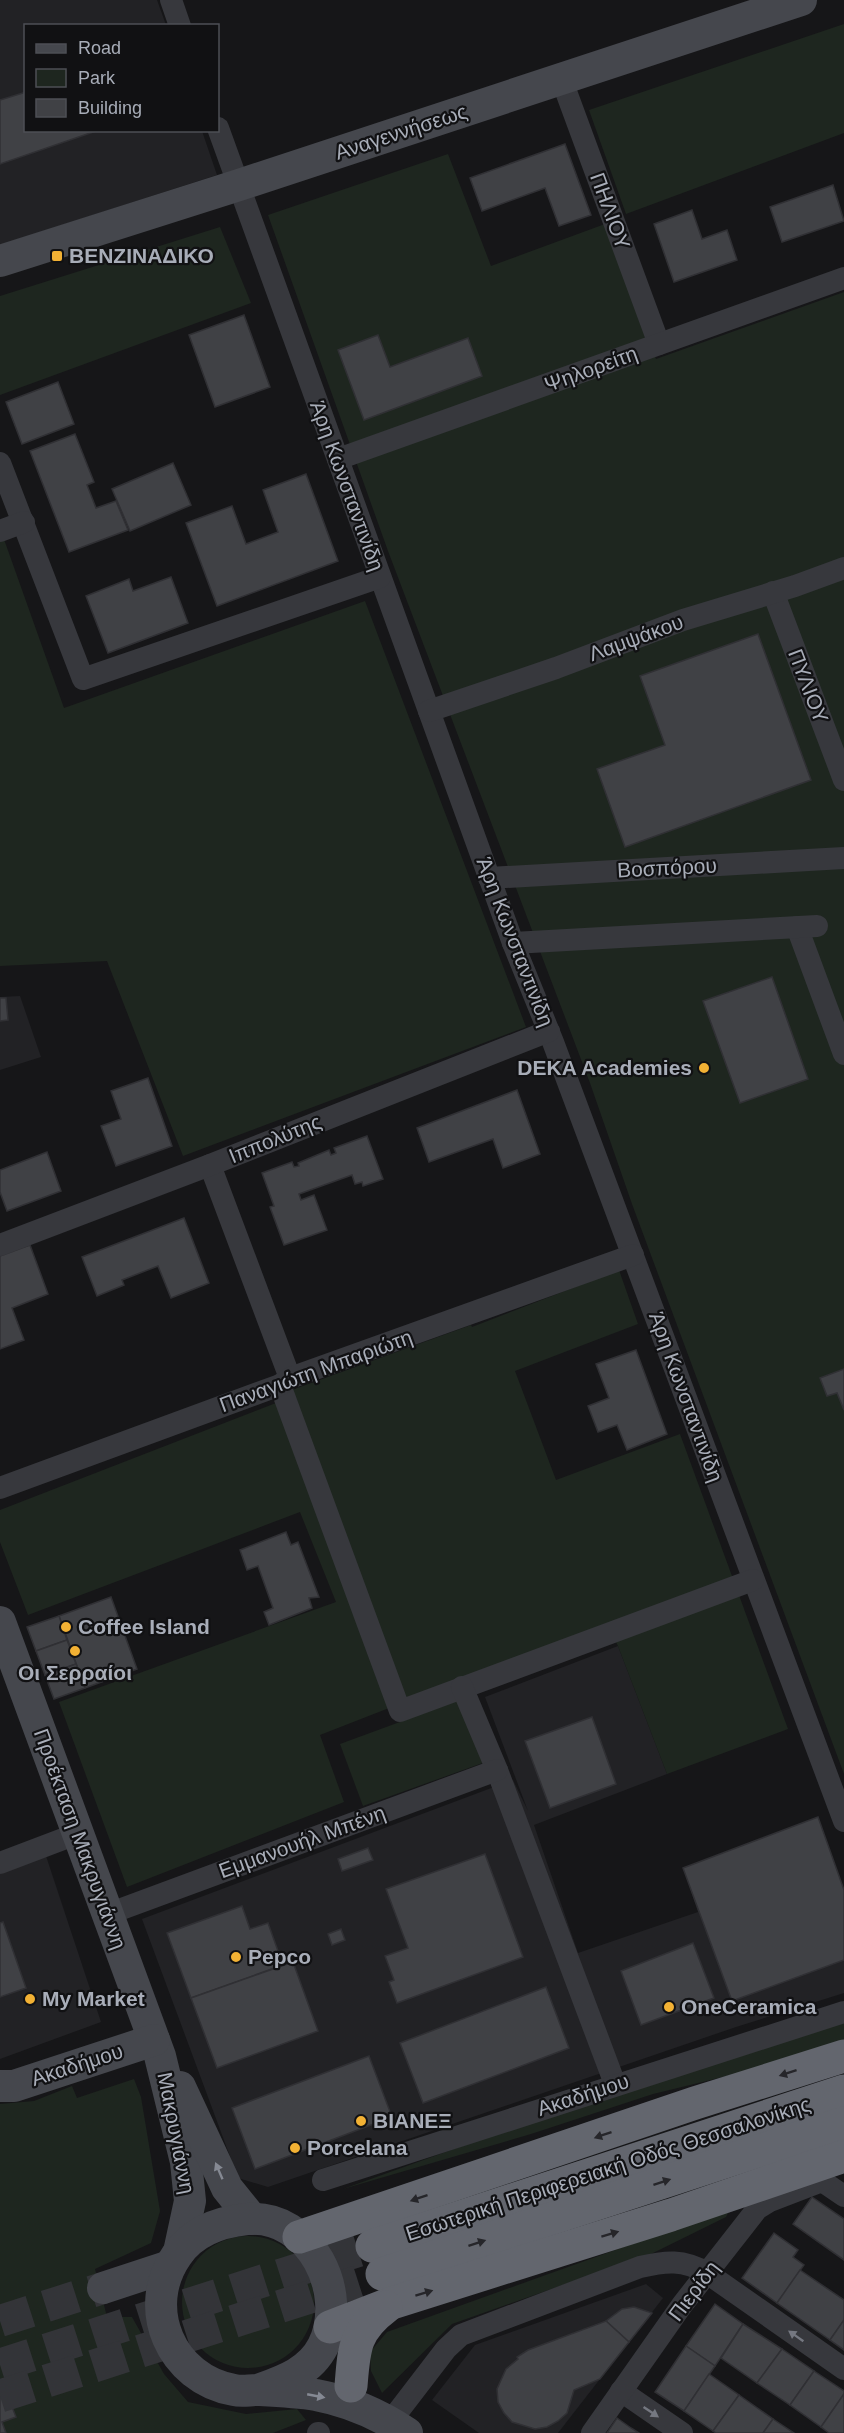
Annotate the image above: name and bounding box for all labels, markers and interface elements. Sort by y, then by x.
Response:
legend [24,24,219,132]
text: Road [78,38,121,58]
text: Park [78,68,116,88]
text: Building [78,98,142,118]
street label: Αναγεννήσεως [332,99,470,164]
street label: ΠΗΛΙΟΥ [586,169,635,252]
place label: ΒΕΝΖΙΝΑΔΙΚΟ [69,244,214,267]
marker: ΒΕΝΖΙΝΑΔΙΚΟ [50,249,64,263]
street label: Ψηλορείτη [541,341,640,396]
street label: Άρη Κωνσταντινίδη [306,398,389,574]
street label: Λαμψάκου [585,610,686,665]
street label: ΠΥΛΙΟΥ [784,646,833,726]
street label: Βοσπόρου [616,853,717,882]
street label: Άρη Κωνσταντινίδη [473,854,558,1030]
place label: DEKA Academies [517,1056,692,1079]
marker: DEKA Academies [697,1061,711,1075]
street label: Ιππολύτης [225,1110,324,1167]
street label: Άρη Κωνσταντινίδη [645,1309,728,1485]
street label: Παναγιώτη Μπαριώτη [216,1325,415,1416]
place label: Coffee Island [78,1615,210,1638]
marker: Coffee Island [59,1620,73,1634]
marker: Οι Σερραίοι [68,1644,82,1658]
place label: Οι Σερραίοι [18,1661,132,1684]
street label: Προέκταση Μακρυγιάννη [30,1726,131,1952]
street label: Εμμανουήλ Μπένη [215,1801,388,1882]
place label: Pepco [248,1945,311,1968]
marker: Pepco [229,1950,243,1964]
place label: Μy Μarket [42,1987,145,2010]
marker: Μy Μarket [23,1992,37,2006]
place label: OneCeramica [681,1995,817,2018]
marker: OneCeramica [662,2000,676,2014]
street label: Ακαδήμου [28,2039,126,2090]
street label: Ακαδήμου [534,2069,632,2120]
one-way arrow [779,2069,797,2079]
street label: Μακρυγιάννη [153,2070,200,2196]
street label: Εσωτερική Περιφερειακή Οδός Θεσσαλονίκης [403,2092,813,2245]
place label: ΒΙΑΝΕΞ [373,2109,452,2132]
marker: ΒΙΑΝΕΞ [354,2114,368,2128]
one-way arrow [594,2130,612,2140]
place label: Porcelana [307,2136,408,2159]
marker: Porcelana [288,2141,302,2155]
one-way arrow [214,2162,224,2180]
one-way arrow [653,2177,671,2186]
one-way arrow [410,2193,428,2203]
one-way arrow [601,2229,619,2238]
one-way arrow [468,2238,486,2247]
street label: Πιερίδη [664,2256,724,2325]
one-way arrow [415,2288,433,2297]
one-way arrow [788,2331,804,2342]
one-way arrow [306,2392,325,2401]
one-way arrow [643,2406,659,2418]

